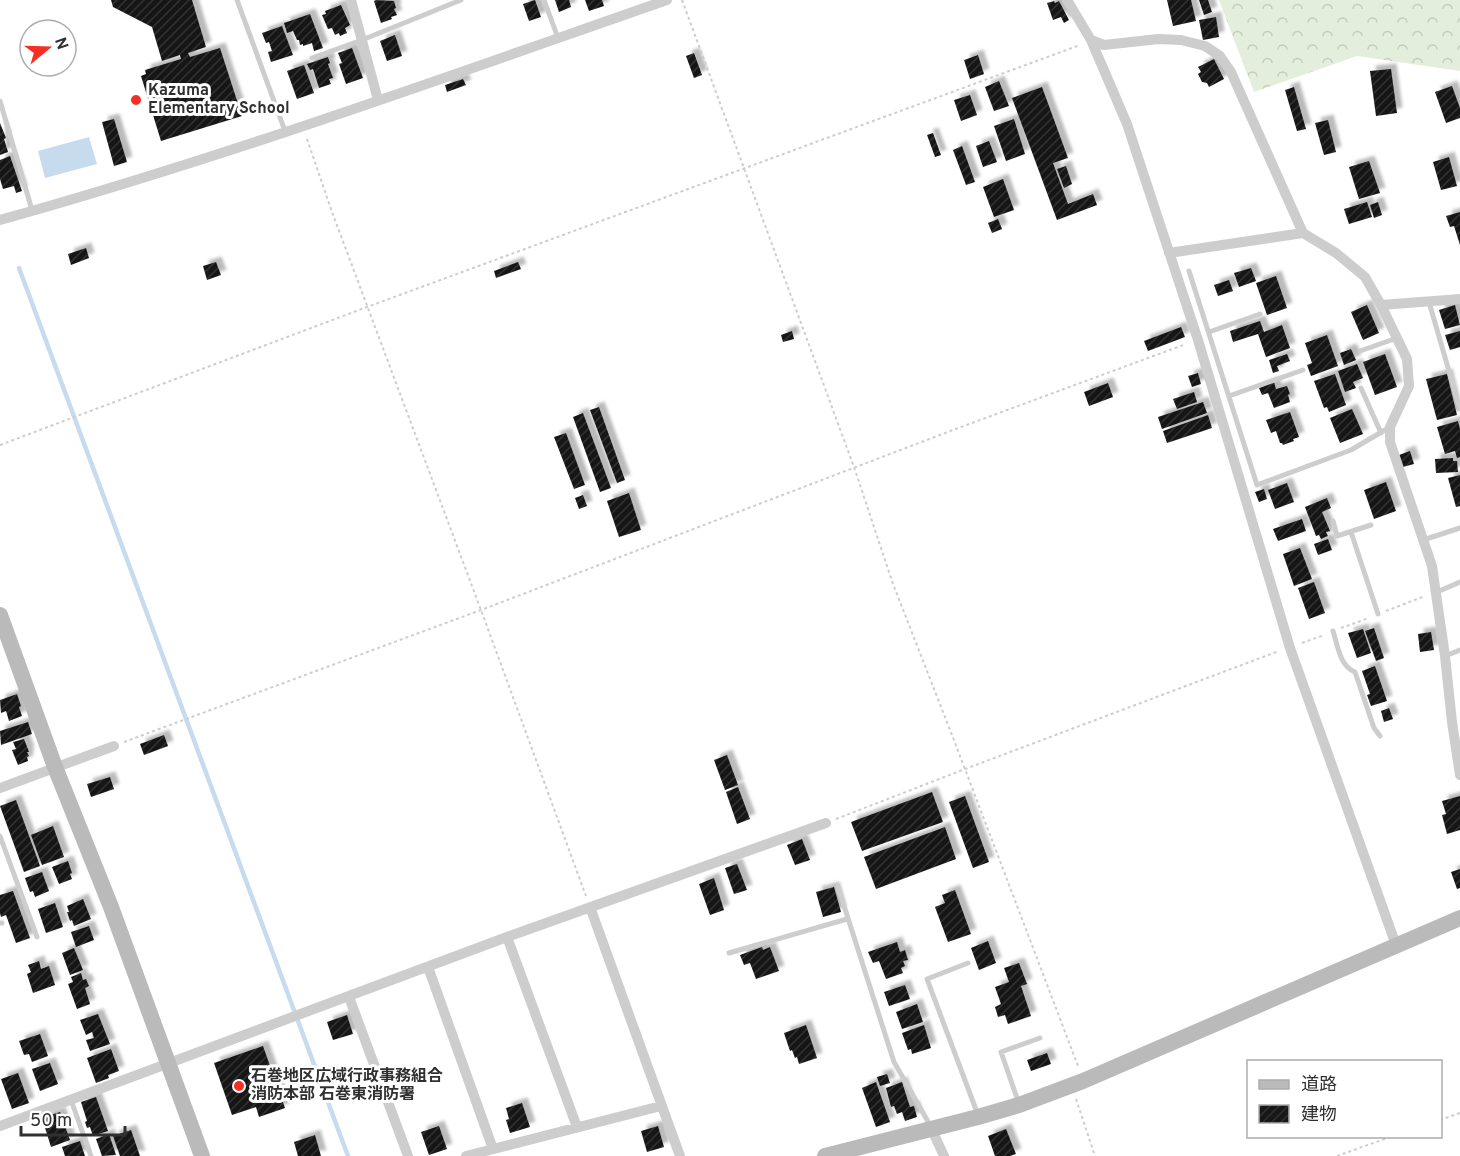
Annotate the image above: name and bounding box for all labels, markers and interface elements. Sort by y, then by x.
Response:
north arrow [18,18,78,78]
text: N [49,35,72,52]
place label: Kazuma Elementary School [148,81,290,119]
marker: Kazuma Elementary School [129,93,143,107]
legend [1247,1060,1442,1138]
place label: 石巻地区広域行政事務組合 消防本部 石巻東消防署 [251,1067,443,1105]
text: 道路 [1301,1074,1337,1097]
marker: 石巻地区広域行政事務組合 消防本部 石巻東消防署 [232,1079,246,1093]
scale bar [21,1099,124,1137]
text: 建物 [1301,1104,1337,1127]
text: 50 m [30,1110,72,1133]

